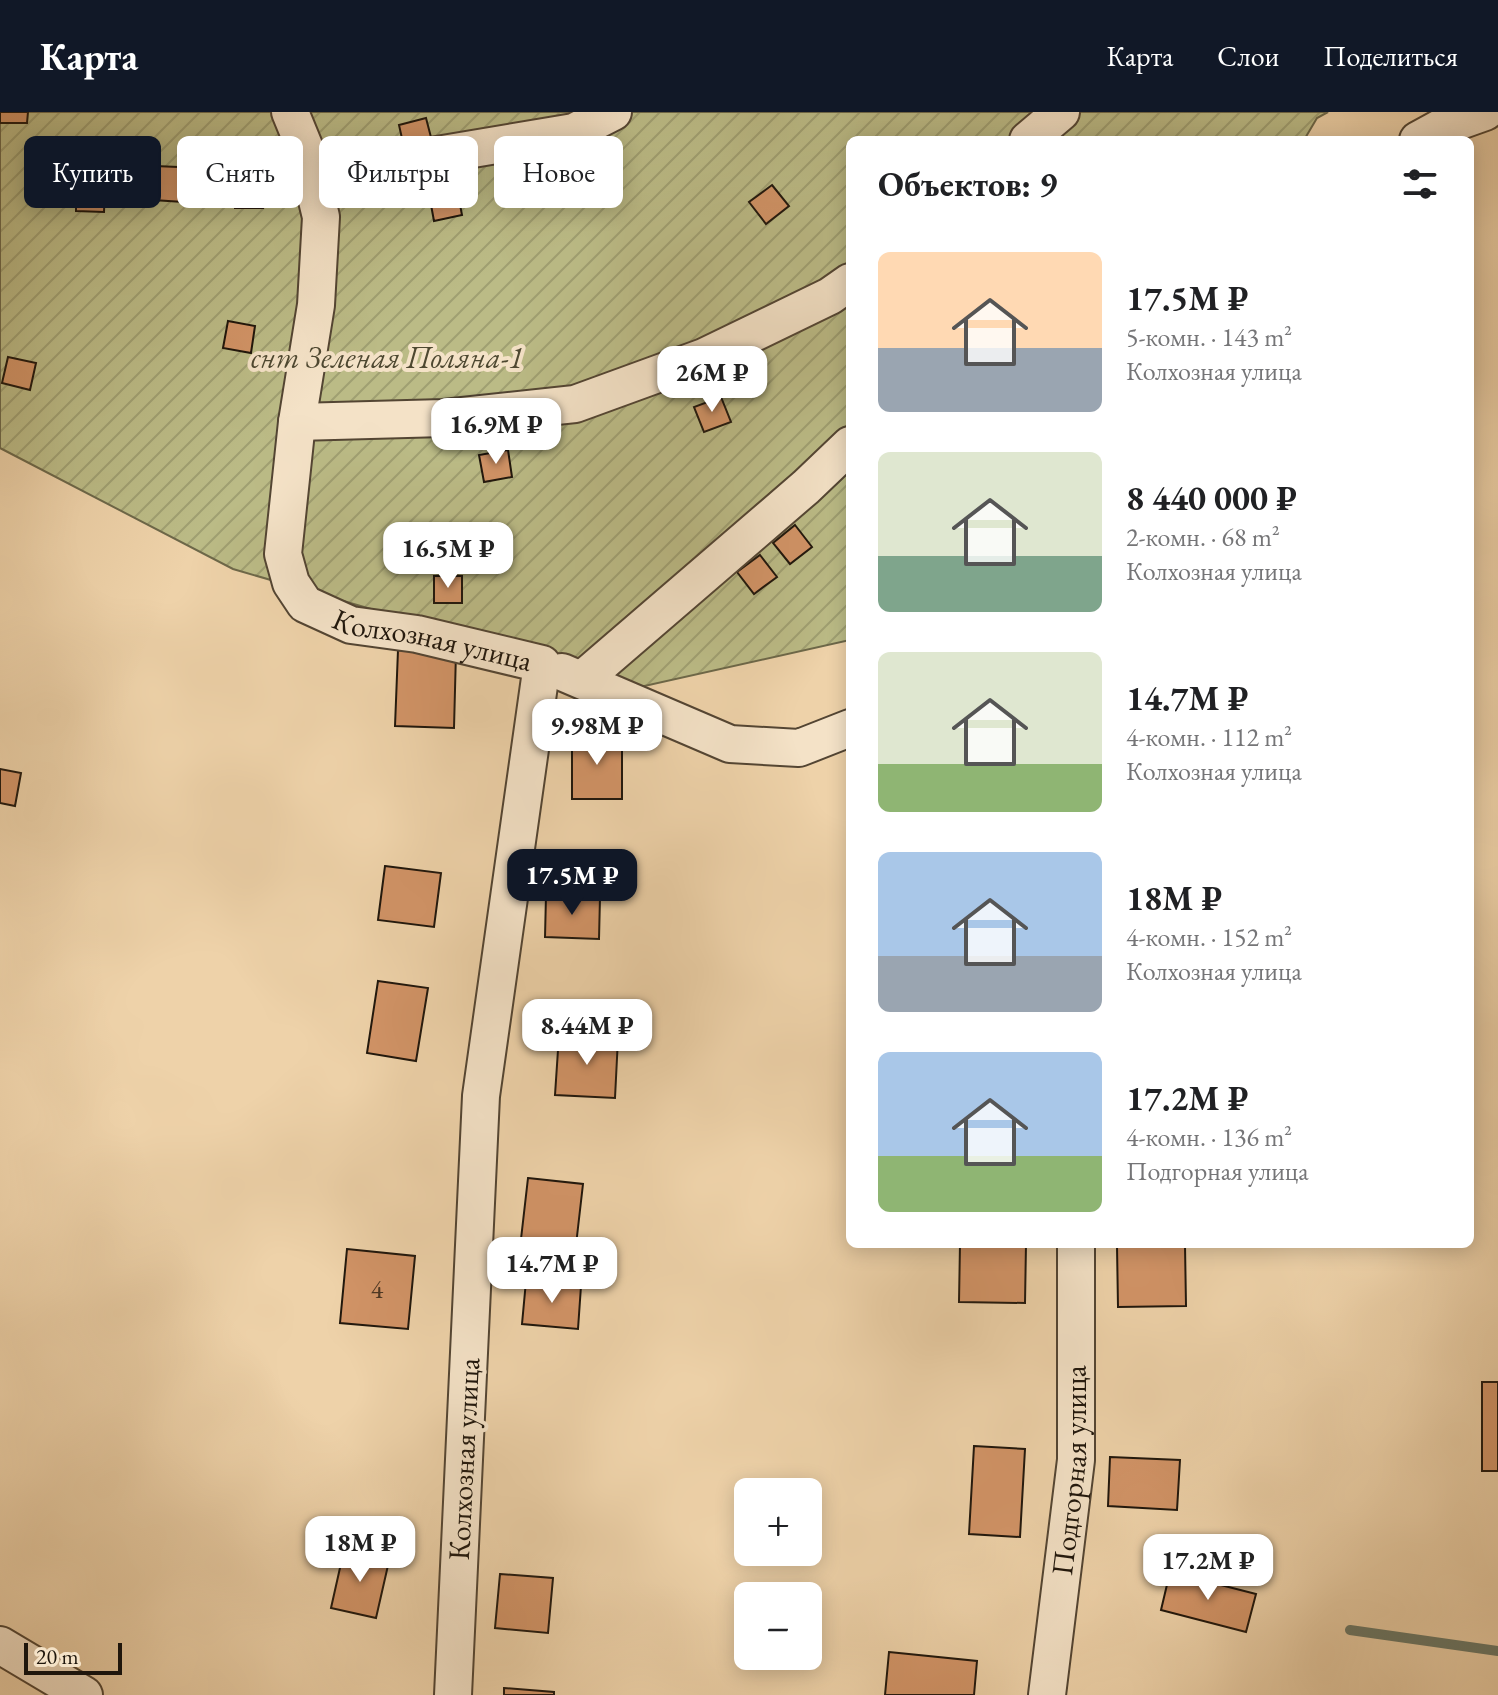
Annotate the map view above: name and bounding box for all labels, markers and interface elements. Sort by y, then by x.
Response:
text: Карта [40,32,138,81]
text: Карта [1106,38,1173,74]
text: Слои [1217,38,1279,74]
text: Поделиться [1323,38,1458,74]
chip: Купить [24,136,161,208]
chip: Снять [177,136,303,208]
chip: Фильтры [319,136,478,208]
chip: Новое [494,136,623,208]
text: Объектов: 9 [878,162,1057,206]
icon: filters [1398,162,1442,206]
text: 17.5M ₽ [1126,276,1249,320]
icon: home [942,284,1038,380]
text: 5-комн. · 143 m² [1126,320,1292,354]
park label: снт Зеленая Поляна-1 [251,338,523,377]
pin: 26M ₽ [656,346,768,414]
text: Колхозная улица [1126,354,1302,388]
text: 26M ₽ [675,355,749,389]
pin: 16.9M ₽ [422,398,570,466]
text: 16.9M ₽ [449,407,543,441]
text: 8 440 000 ₽ [1126,476,1297,520]
icon: home [942,484,1038,580]
text: 2-комн. · 68 m² [1126,520,1280,554]
pin: 16.5M ₽ [374,522,522,590]
text: 16.5M ₽ [401,531,495,565]
text: Колхозная улица [1126,554,1302,588]
street label: Колхозная улица [326,599,536,680]
text: 14.7M ₽ [1126,676,1249,720]
icon: home [942,684,1038,780]
pin: 9.98M ₽ [523,699,671,767]
text: 9.98M ₽ [550,708,644,742]
text: 4-комн. · 112 m² [1126,720,1292,754]
text: Колхозная улица [1126,754,1302,788]
pin: 17.5M ₽ [498,849,646,917]
text: 17.5M ₽ [525,858,619,892]
text: 18M ₽ [1126,876,1222,920]
icon: home [942,884,1038,980]
text: 4-комн. · 152 m² [1126,920,1292,954]
text: Колхозная улица [1126,954,1302,988]
pin: 8.44M ₽ [513,999,661,1067]
text: 8.44M ₽ [540,1008,634,1042]
text: 17.2M ₽ [1126,1076,1249,1120]
icon: home [942,1084,1038,1180]
text: 4-комн. · 136 m² [1126,1120,1292,1154]
text: Подгорная улица [1126,1154,1309,1188]
pin: 14.7M ₽ [478,1237,626,1305]
text: 14.7M ₽ [505,1246,599,1280]
house number: 4 [371,1272,384,1306]
street label: Колхозная улица [439,1357,488,1561]
street label: Подгорная улица [1042,1365,1095,1578]
map controls [734,1478,822,1670]
button: + [734,1478,822,1566]
pin: 18M ₽ [304,1516,416,1584]
text: 18M ₽ [323,1525,397,1559]
pin: 17.2M ₽ [1134,1534,1282,1602]
text: 17.2M ₽ [1161,1543,1255,1577]
button: − [734,1582,822,1670]
scale bar [24,1639,122,1675]
text: 20 m [36,1642,79,1671]

